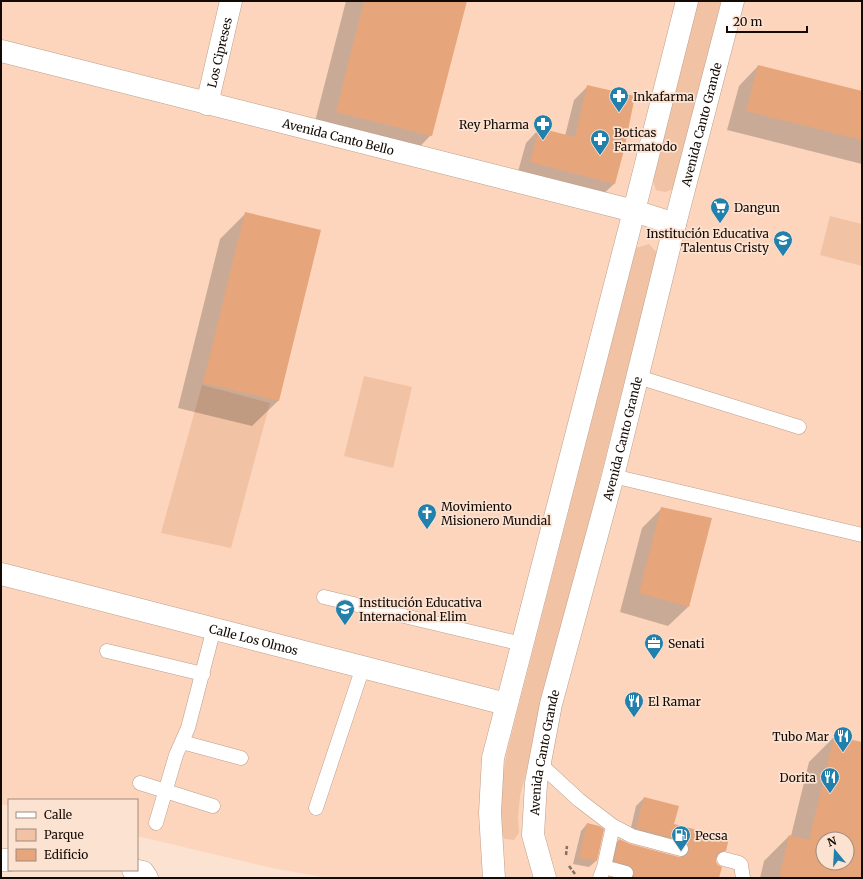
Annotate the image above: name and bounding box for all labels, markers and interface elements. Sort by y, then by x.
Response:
scale bar [727,8,807,34]
text: 20 m [733,14,762,29]
street label: Los Cipreses [204,16,234,89]
street label: Avenida Canto Grande [677,61,724,189]
pharmacy icon: Inkafarma [608,85,630,113]
place label: Inkafarma [633,89,695,104]
pharmacy icon: Rey Pharma [532,113,554,141]
street label: Avenida Canto Bello [280,115,396,158]
place label: Rey Pharma [459,117,530,132]
place label: Boticas Farmatodo [614,125,677,154]
pharmacy icon: Boticas Farmatodo [589,128,611,156]
supermarket icon: Dangun [709,196,731,224]
place label: Dangun [734,200,780,215]
place label: Institución Educativa Talentus Cristy [646,226,770,255]
school or university icon: Institución Educativa Talentus Cristy [772,229,794,257]
street label: Avenida Canto Grande [599,375,645,503]
place label: Movimiento Misionero Mundial [441,499,551,528]
church icon: Movimiento Misionero Mundial [416,502,438,530]
place label: Institución Educativa Internacional Elim [359,595,482,624]
school or university icon: Institución Educativa Internacional Elim [334,598,356,626]
street label: Calle Los Olmos [208,620,300,658]
office icon: Senati [643,632,665,660]
place label: Senati [668,636,705,651]
street label: Avenida Canto Grande [527,688,562,817]
restaurant icon: El Ramar [623,690,645,718]
place label: El Ramar [648,694,701,709]
restaurant icon: Tubo Mar [832,725,854,753]
place label: Tubo Mar [772,729,830,744]
restaurant icon: Dorita [819,766,841,794]
place label: Dorita [779,770,817,785]
legend [8,799,138,871]
text: Calle [44,807,72,822]
fuel station icon: Pecsa [670,824,692,852]
text: Parque [44,827,84,842]
place label: Pecsa [695,828,728,843]
north arrow [815,831,855,871]
text: N [826,833,838,849]
text: Edificio [44,847,88,862]

